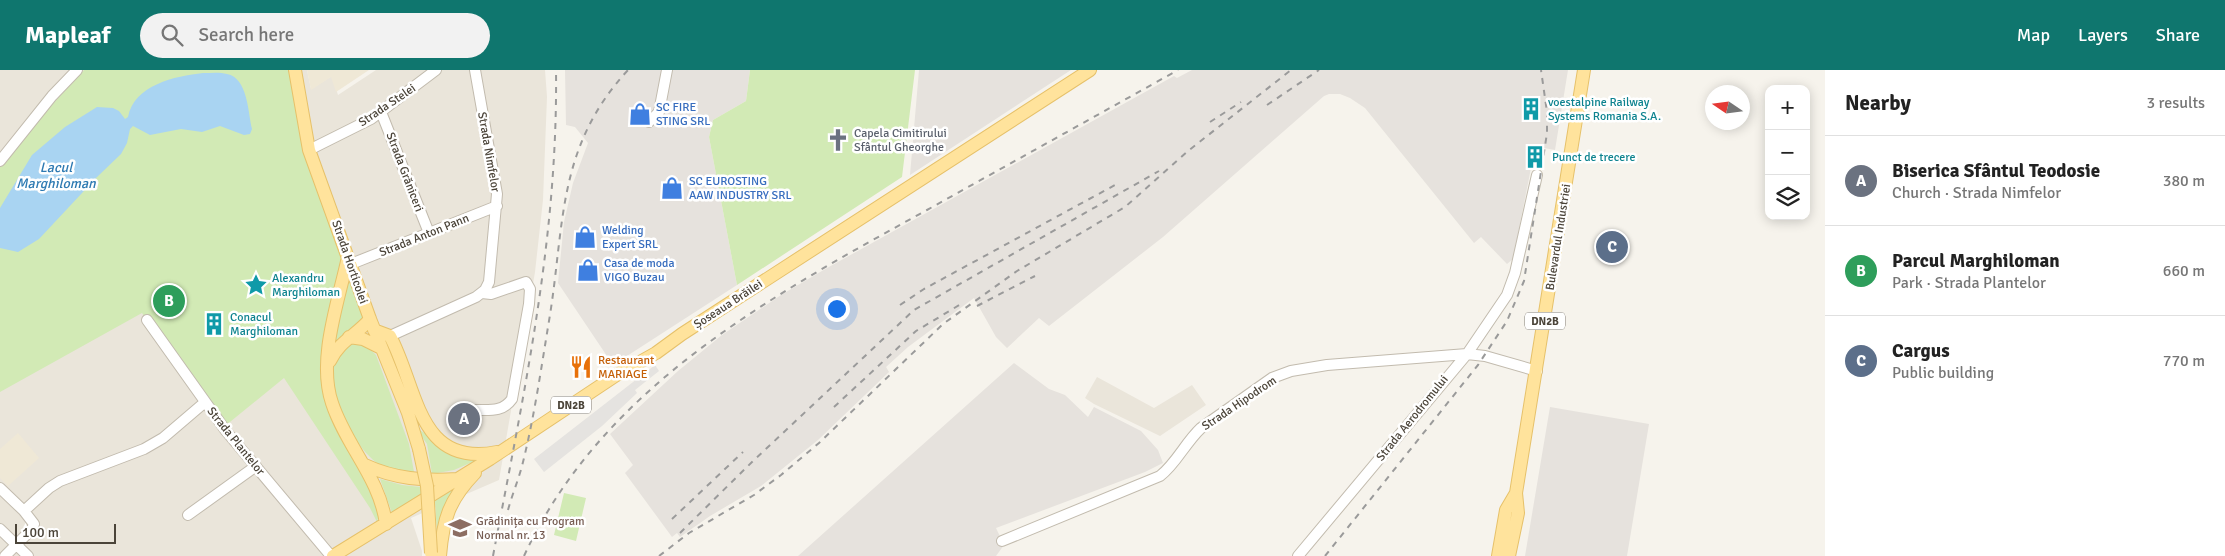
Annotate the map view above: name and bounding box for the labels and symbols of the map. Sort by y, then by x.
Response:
street label: Strada Stelei [356,81,419,130]
north arrow [1705,85,1750,130]
place label: voestalpine Railway Systems Romania S.A. [1548,95,1661,124]
building icon: voestalpine Railway Systems Romania S.A. [1518,96,1544,122]
place label: SC FIRE STING SRL [656,100,710,129]
shop icon: SC FIRE STING SRL [627,101,653,127]
street label: Strada Nimfelor [474,111,503,194]
place label: Capela Cimitirului Sfântul Gheorghe [854,126,947,155]
church icon: Capela Cimitirului Sfântul Gheorghe [825,127,851,153]
street label: Strada Grăniceri [383,130,427,214]
building icon: Punct de trecere [1522,144,1548,170]
place label: Punct de trecere [1552,150,1635,165]
water label: Lacul Marghiloman [16,159,96,192]
place label: SC EUROSTING AAW INDUSTRY SRL [689,174,792,203]
shop icon: SC EUROSTING AAW INDUSTRY SRL [659,175,685,201]
street label: Bulevardul Industriei [1543,183,1574,291]
street label: Strada Anton Pann [377,211,471,260]
street label: Strada Horticolei [328,218,371,306]
place label: Welding Expert SRL [602,223,658,252]
shop icon: Welding Expert SRL [572,224,598,250]
pin: C [1596,228,1628,266]
place label: Casa de moda VIGO Buzau [604,256,674,285]
shop icon: Casa de moda VIGO Buzau [575,257,601,283]
place label: Alexandru Marghiloman [272,271,340,300]
place icon: Alexandru Marghiloman [243,272,269,298]
street label: Șoseaua Brăilei [691,277,765,332]
pin: B [153,282,185,320]
your location [824,296,850,322]
place label: Conacul Marghiloman [230,310,298,339]
building icon: Conacul Marghiloman [201,311,227,337]
road number: DN2B [1525,312,1565,330]
place label: Restaurant MARIAGE [598,353,654,382]
restaurant icon: Restaurant MARIAGE [568,354,594,380]
street label: Strada Aerodromului [1373,372,1452,464]
street label: Strada Hipodrom [1199,373,1279,434]
road number: DN2B [551,396,591,414]
pin: A [448,400,480,438]
street label: Strada Plantelor [204,404,268,479]
place label: Grădinița cu Program Normal nr. 13 [476,514,585,543]
school or university icon: Grădinița cu Program Normal nr. 13 [447,515,473,541]
scale bar [15,521,116,544]

